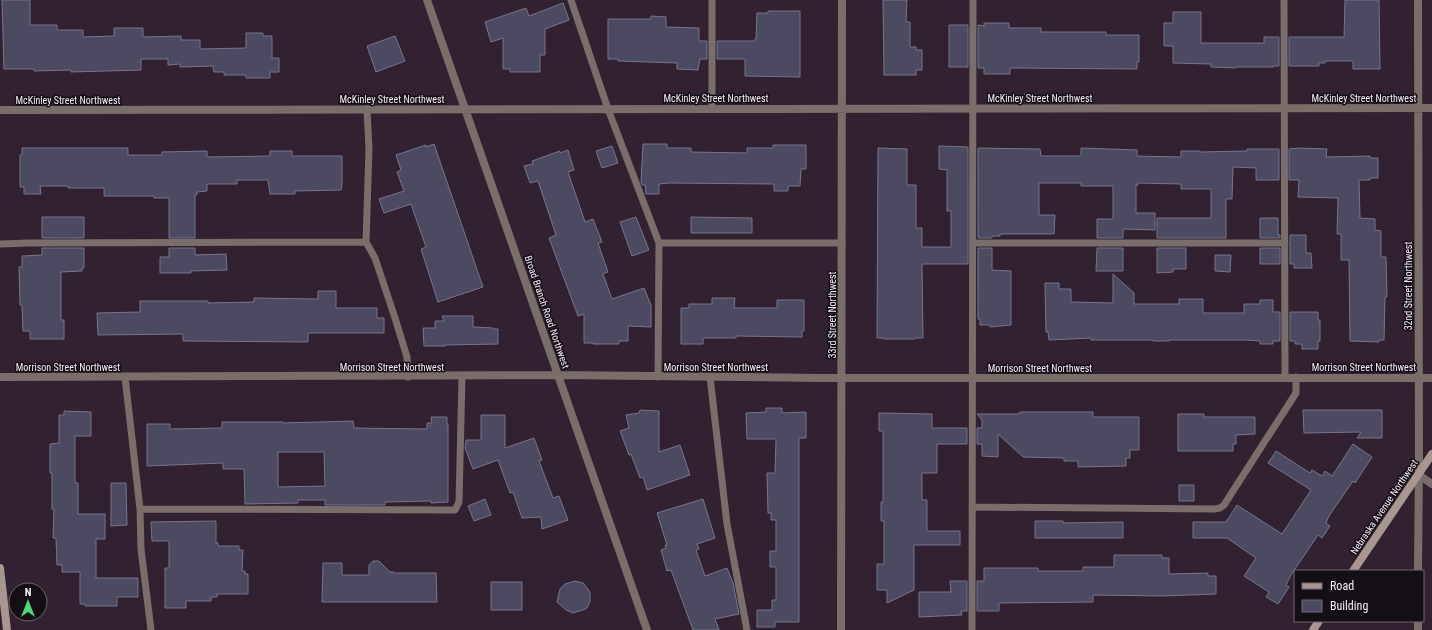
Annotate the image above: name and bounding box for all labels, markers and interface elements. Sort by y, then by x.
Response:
street label: McKinley Street Northwest [664,93,768,104]
street label: McKinley Street Northwest [988,93,1092,104]
street label: McKinley Street Northwest [1312,93,1416,104]
street label: McKinley Street Northwest [340,94,444,105]
street label: McKinley Street Northwest [16,95,120,106]
street label: 32nd Street Northwest [1403,242,1414,330]
street label: Broad Branch Road Northwest [523,254,572,370]
street label: 33rd Street Northwest [827,272,838,358]
street label: Morrison Street Northwest [16,362,120,373]
street label: Morrison Street Northwest [340,362,444,373]
street label: Morrison Street Northwest [664,362,768,373]
street label: Morrison Street Northwest [1312,362,1416,373]
street label: Morrison Street Northwest [988,363,1092,374]
street label: Nebraska Avenue Northwest [1348,458,1420,556]
legend [1294,570,1424,622]
text: Road [1330,579,1354,593]
north arrow [8,582,48,622]
text: N [25,586,32,599]
text: Building [1330,599,1368,613]

